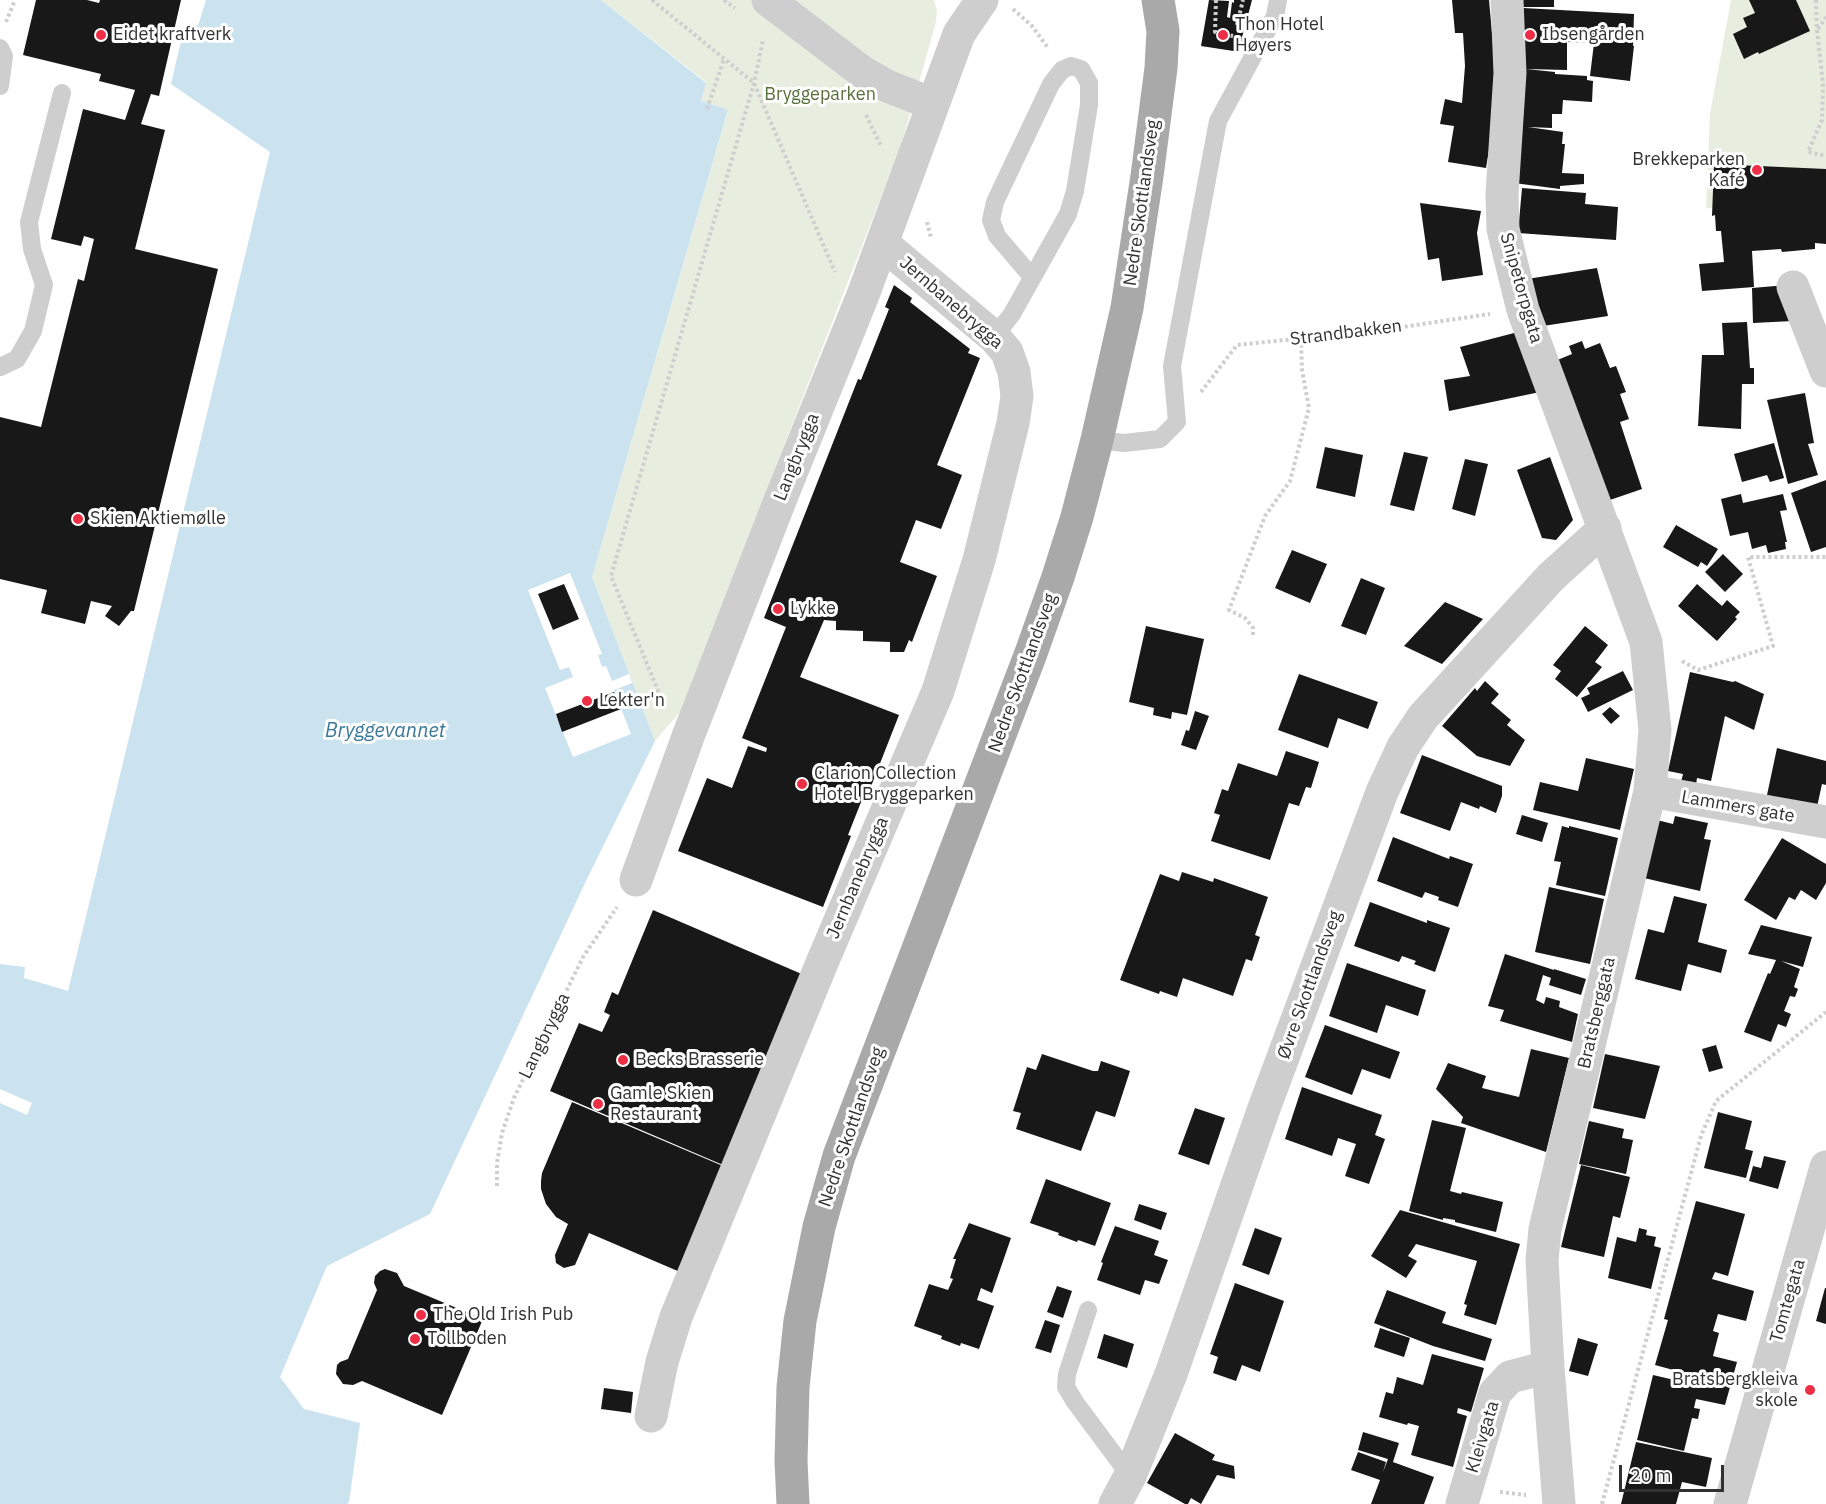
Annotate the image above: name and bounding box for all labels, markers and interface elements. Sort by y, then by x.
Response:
place label: Thon Hotel Høyers [1235,14,1324,57]
place label: Eidet kraftverk [113,24,231,46]
place label: Ibsengården [1542,24,1645,46]
marker: Eidet kraftverk [94,28,108,42]
marker: Thon Hotel Høyers [1216,28,1230,42]
marker: Ibsengården [1523,28,1537,42]
park label: Bryggeparken [764,84,876,106]
street label: Nedre Skottlandsveg [1120,118,1164,288]
place label: Brekkeparken Kafé [1632,149,1745,192]
marker: Brekkeparken Kafé [1750,163,1764,177]
street label: Snipetorpgata [1495,230,1547,346]
street label: Jernbanebrygga [895,252,1007,354]
street label: Strandbakken [1289,315,1403,351]
street label: Langbrygga [770,410,824,504]
place label: Skien Aktiemølle [90,508,226,530]
marker: Skien Aktiemølle [71,512,85,526]
street label: Nedre Skottlandsveg [984,591,1062,755]
place label: Lykke [790,598,836,620]
marker: Lykke [771,602,785,616]
place label: Lekter'n [599,690,665,712]
marker: Lekter'n [580,694,594,708]
water label: Bryggevannet [325,719,445,743]
place label: Clarion Collection Hotel Bryggeparken [814,763,974,806]
marker: Clarion Collection Hotel Bryggeparken [795,777,809,791]
street label: Lammers gate [1680,786,1796,828]
street label: Jernbanebrygga [823,814,893,942]
street label: Øvre Skottlandsveg [1273,908,1347,1062]
street label: Bratsberggata [1574,955,1620,1071]
street label: Langbrygga [515,990,575,1082]
street label: Nedre Skottlandsveg [814,1044,890,1210]
place label: Becks Brasserie [635,1049,764,1071]
marker: Becks Brasserie [616,1053,630,1067]
place label: Gamle Skien Restaurant [610,1083,711,1126]
marker: Gamle Skien Restaurant [591,1097,605,1111]
street label: Tomtegata [1766,1257,1810,1345]
place label: The Old Irish Pub [433,1304,573,1326]
marker: The Old Irish Pub [414,1308,428,1322]
place label: Tollboden [427,1328,507,1350]
marker: Tollboden [408,1332,422,1346]
place label: Bratsbergkleiva skole [1672,1369,1798,1412]
marker: Bratsbergkleiva skole [1803,1383,1817,1397]
street label: Kleivgata [1462,1398,1504,1476]
scale bar [1622,1453,1727,1491]
text: 20 m [1630,1464,1672,1487]

